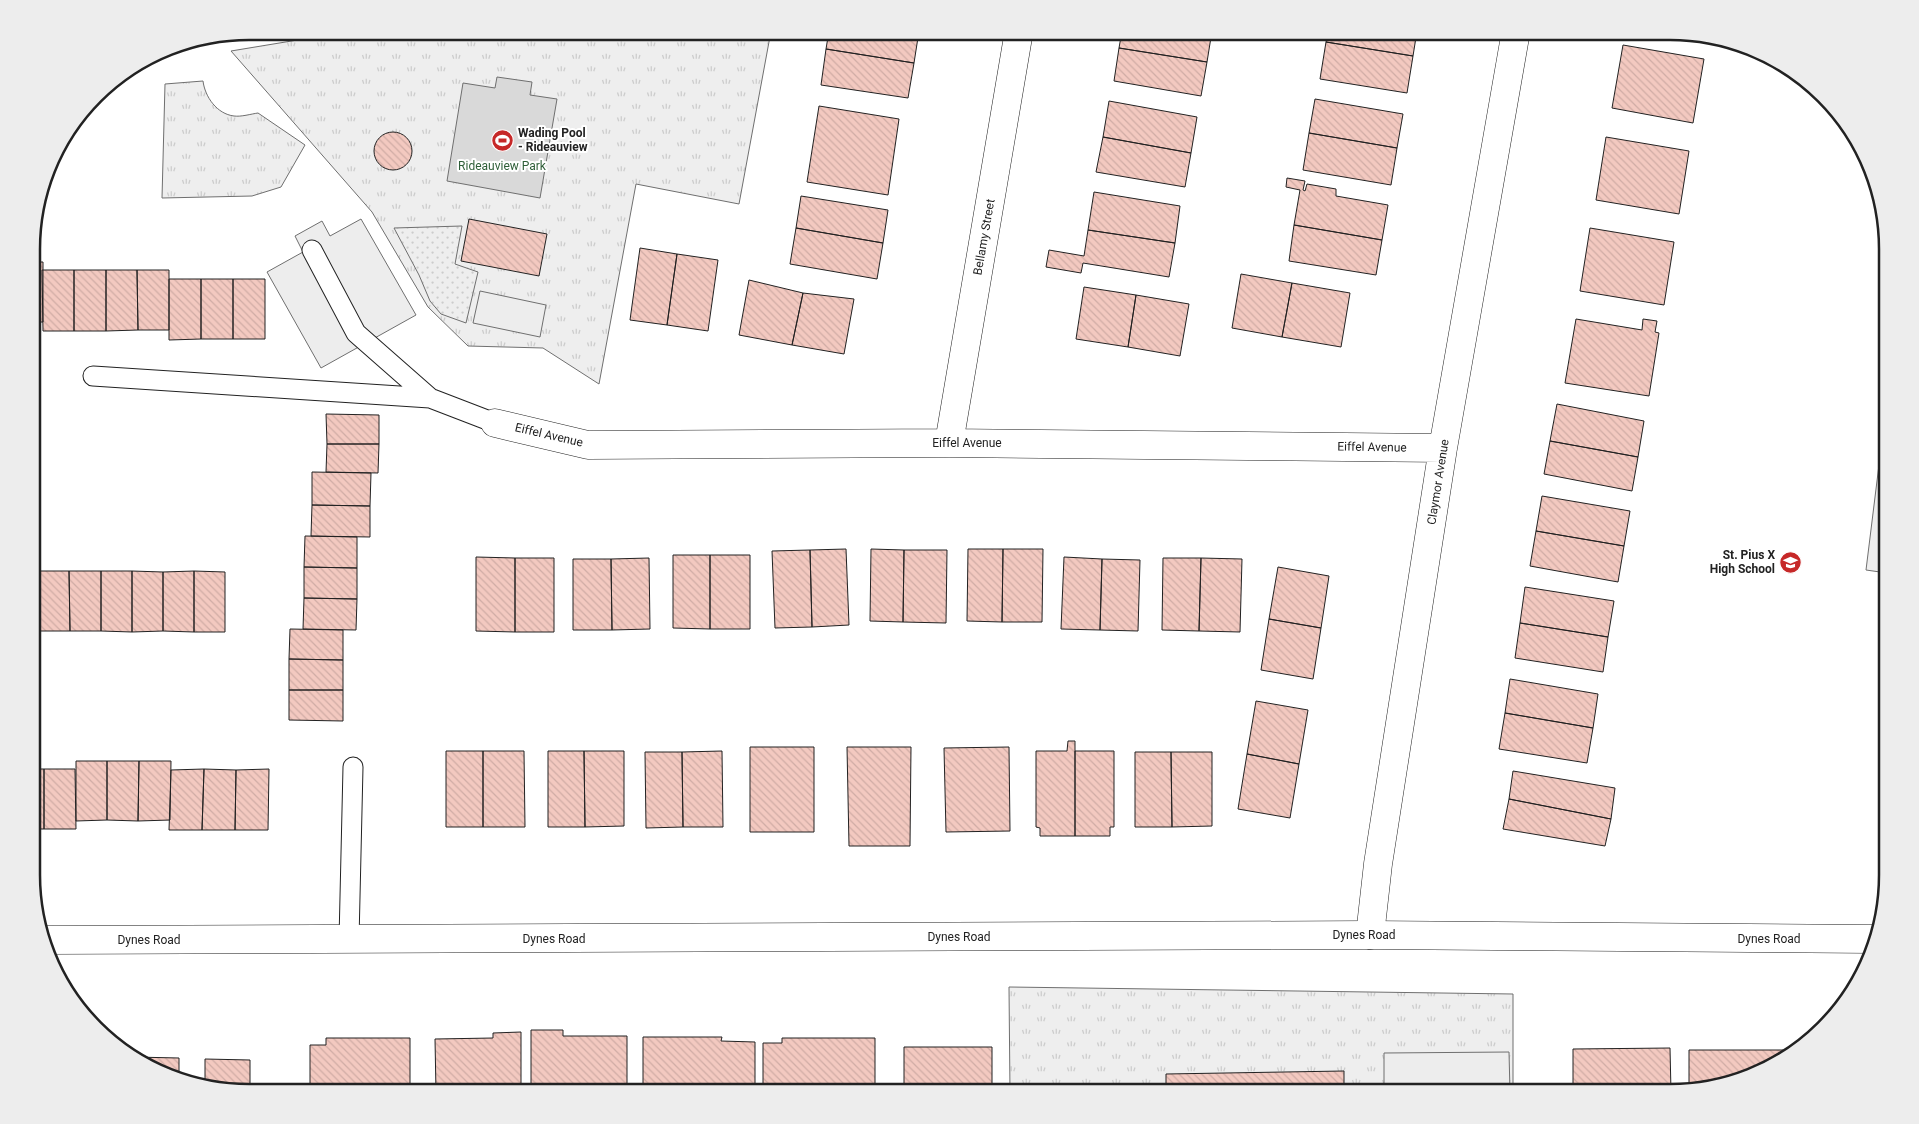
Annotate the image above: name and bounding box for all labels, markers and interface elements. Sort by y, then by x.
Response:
place label: Wading Pool - Rideauview [518,126,588,154]
sports icon: Wading Pool - Rideauview [490,128,514,152]
park label: Rideauview Park [458,159,547,173]
street label: Bellamy Street [970,198,998,276]
street label: Eiffel Avenue [514,420,584,450]
street label: Eiffel Avenue [932,436,1002,450]
street label: Claymor Avenue [1424,438,1452,526]
street label: Eiffel Avenue [1337,439,1407,455]
place label: St. Pius X High School [1710,548,1775,576]
school or university icon: St. Pius X High School [1779,550,1803,574]
street label: Dynes Road [1332,928,1396,942]
street label: Dynes Road [927,930,991,944]
street label: Dynes Road [522,932,586,946]
street label: Dynes Road [1737,932,1801,946]
street label: Dynes Road [117,933,181,947]

